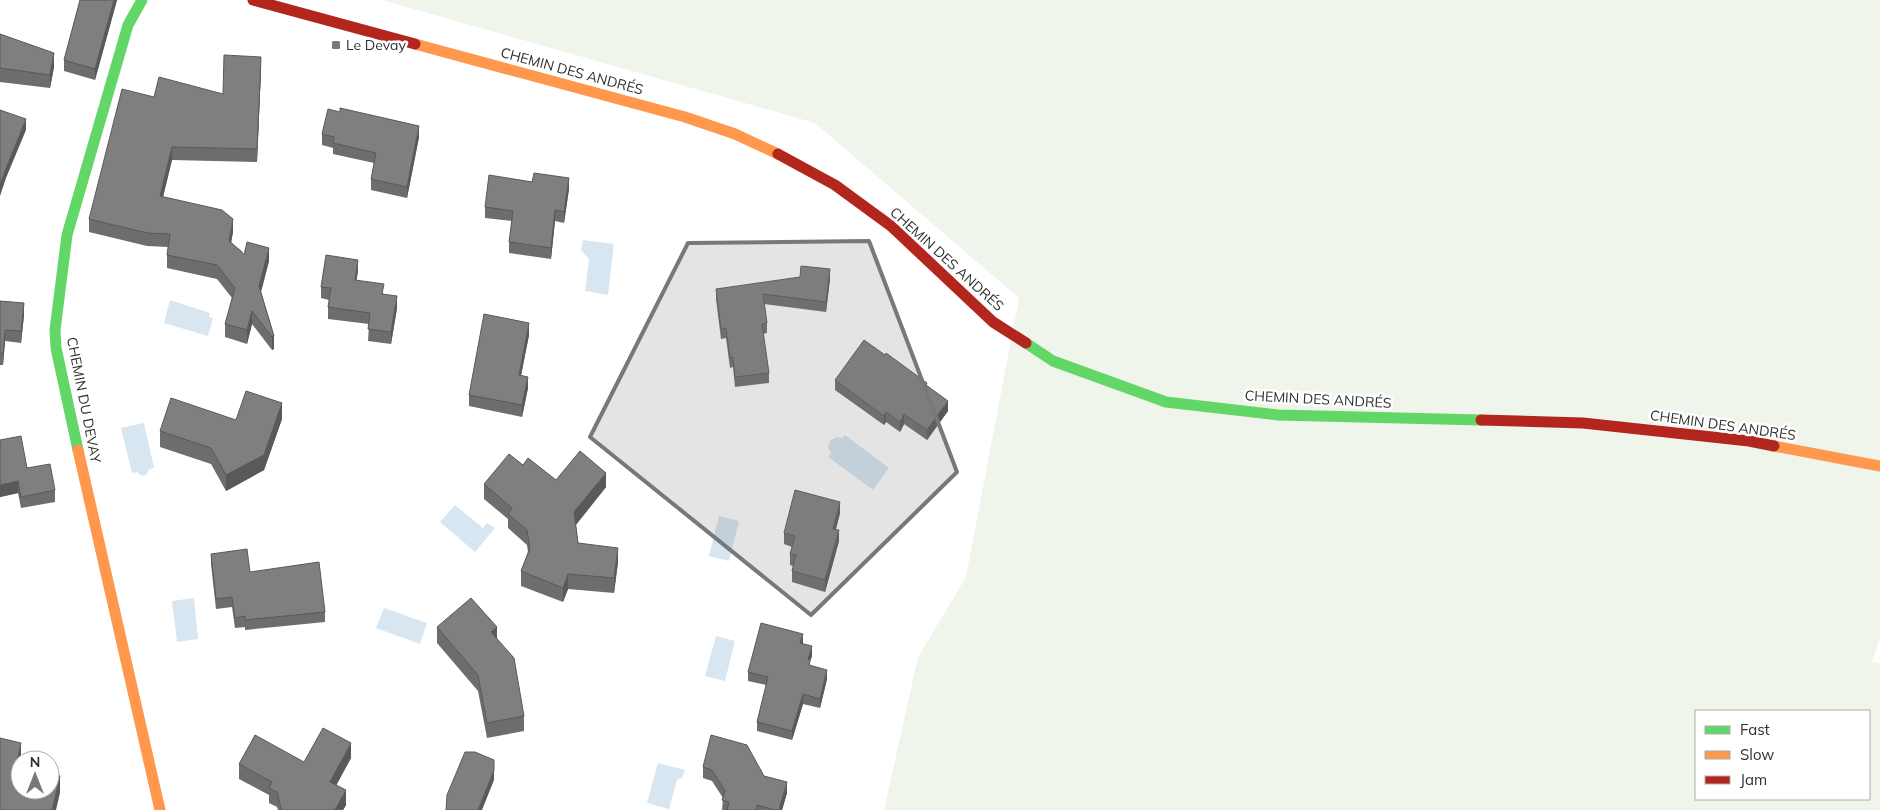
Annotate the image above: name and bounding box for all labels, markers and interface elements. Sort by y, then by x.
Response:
place label: Le Devay [346,36,406,54]
marker: Le Devay [330,39,342,51]
street label: CHEMIN DES ANDRÉS [499,43,646,99]
street label: CHEMIN DES ANDRÉS [886,203,1008,315]
street label: CHEMIN DU DEVAY [63,335,105,465]
street label: CHEMIN DES ANDRÉS [1244,386,1392,412]
street label: CHEMIN DES ANDRÉS [1649,406,1797,444]
legend [1695,710,1870,800]
text: Fast [1740,720,1770,739]
text: Slow [1740,745,1774,764]
north arrow [10,750,60,800]
text: N [30,753,40,771]
text: Jam [1740,770,1767,789]

